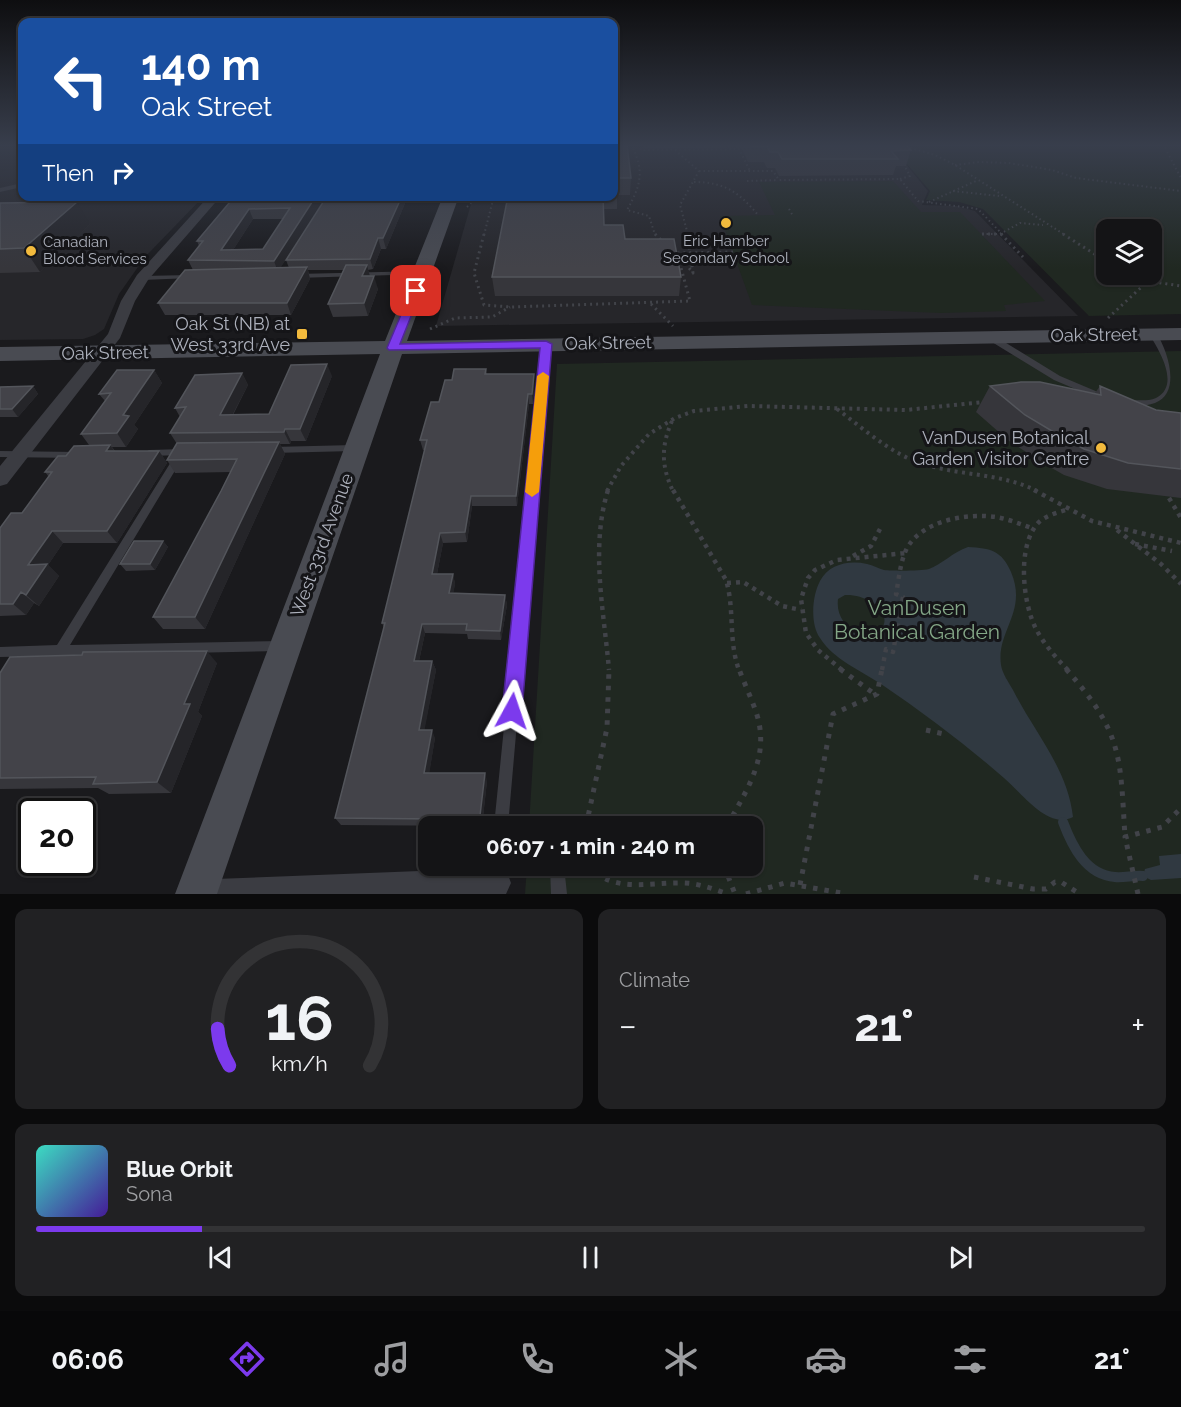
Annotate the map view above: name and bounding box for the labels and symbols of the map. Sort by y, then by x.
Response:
marker: Eric Hamber Secondary School [719,216,733,230]
place label: Eric Hamber Secondary School [663,232,790,267]
place label: Canadian Blood Services [43,233,147,268]
marker: Canadian Blood Services [24,244,38,258]
pin [390,265,441,316]
place label: Oak St (NB) at West 33rd Ave [171,313,290,355]
street label: Oak Street [1050,323,1138,346]
marker: Oak St (NB) at West 33rd Ave [295,327,309,341]
street label: Oak Street [564,331,652,354]
street label: Oak Street [61,341,149,364]
place label: VanDusen Botanical Garden Visitor Centre [912,427,1089,469]
marker: VanDusen Botanical Garden Visitor Centre [1094,441,1108,455]
street label: West 33rd Avenue [286,470,357,619]
park label: VanDusen Botanical Garden [834,595,1000,644]
position arrow [480,679,544,743]
speed limit sign: 20 [18,798,96,876]

